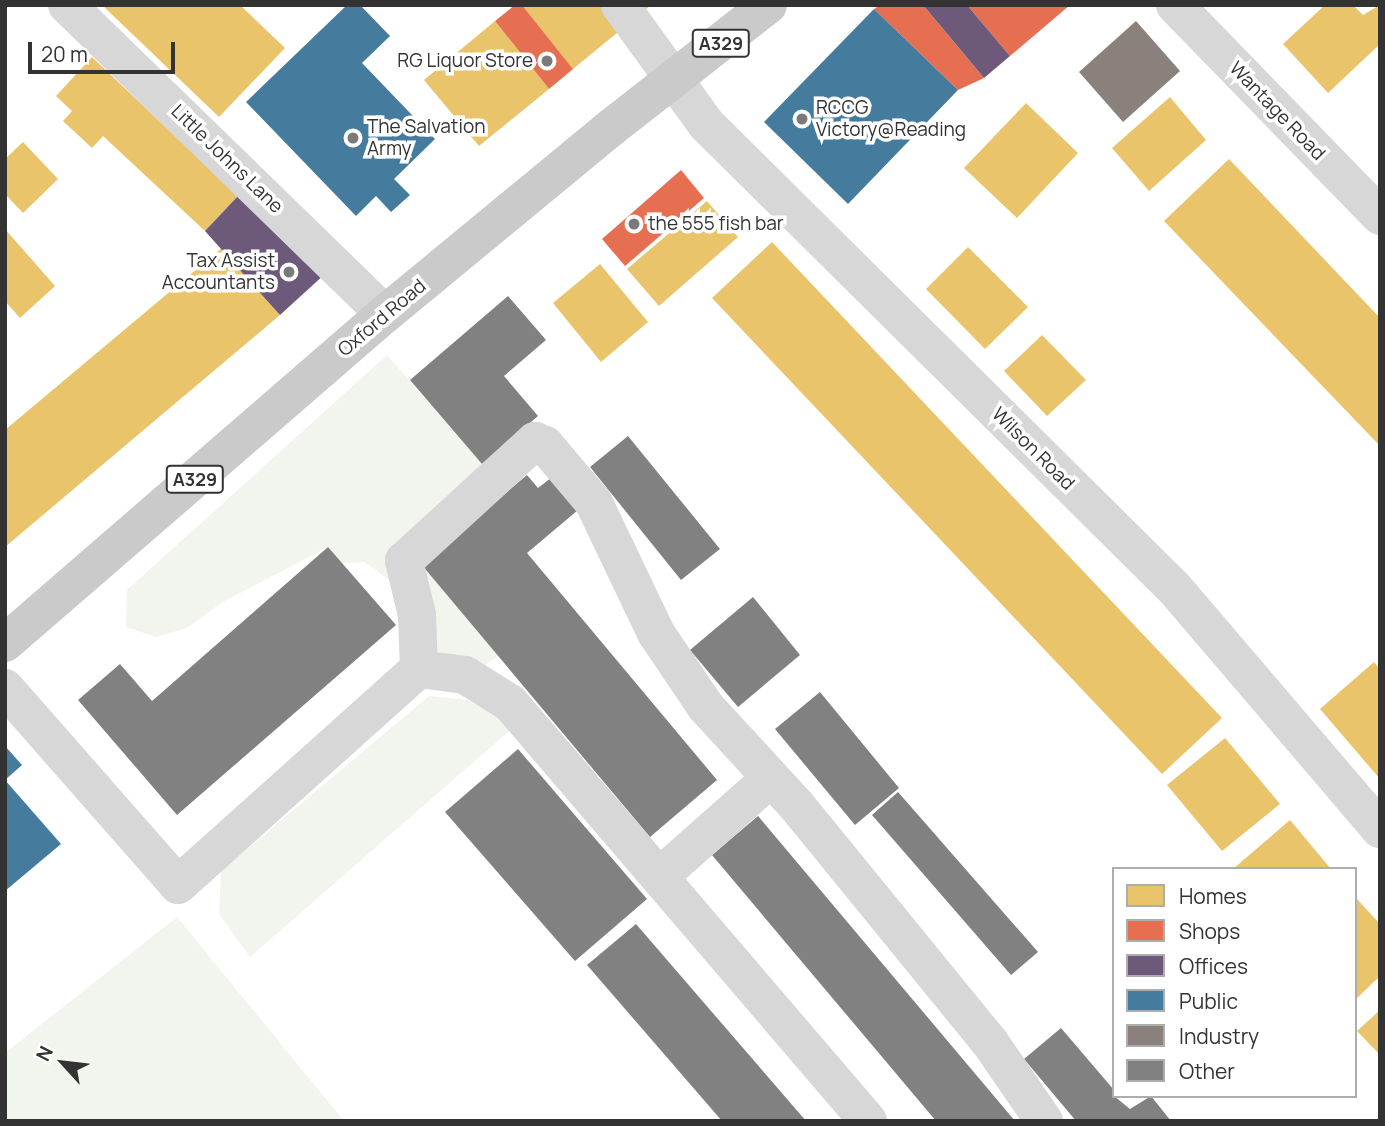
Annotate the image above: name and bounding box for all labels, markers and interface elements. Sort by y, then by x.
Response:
scale bar [32,28,178,72]
road number: A329 [691,28,751,58]
text: 20 m [41,40,88,68]
place label: RG Liquor Store [397,50,533,72]
marker: RG Liquor Store [539,53,555,69]
street label: Wantage Road [1224,57,1330,165]
place label: RCCG Victory@Reading [816,97,966,141]
street label: Little Johns Lane [166,100,288,218]
marker: RCCG Victory@Reading [794,111,810,127]
place label: The Salvation Army [367,116,485,160]
marker: The Salvation Army [345,130,361,146]
place label: the 555 fish bar [648,213,784,235]
marker: the 555 fish bar [626,216,642,232]
place label: Tax Assist Accountants [162,250,275,294]
marker: Tax Assist Accountants [281,264,297,280]
street label: Oxford Road [333,275,431,361]
street label: Wilson Road [987,403,1079,495]
road number: A329 [165,464,225,494]
legend [1112,867,1357,1098]
text: Homes [1179,882,1247,910]
text: Shops [1179,917,1240,945]
text: Offices [1179,952,1248,980]
text: Public [1179,987,1238,1015]
text: Industry [1179,1022,1259,1050]
north arrow [28,1028,98,1098]
text: N [30,1041,59,1065]
text: Other [1179,1057,1235,1085]

